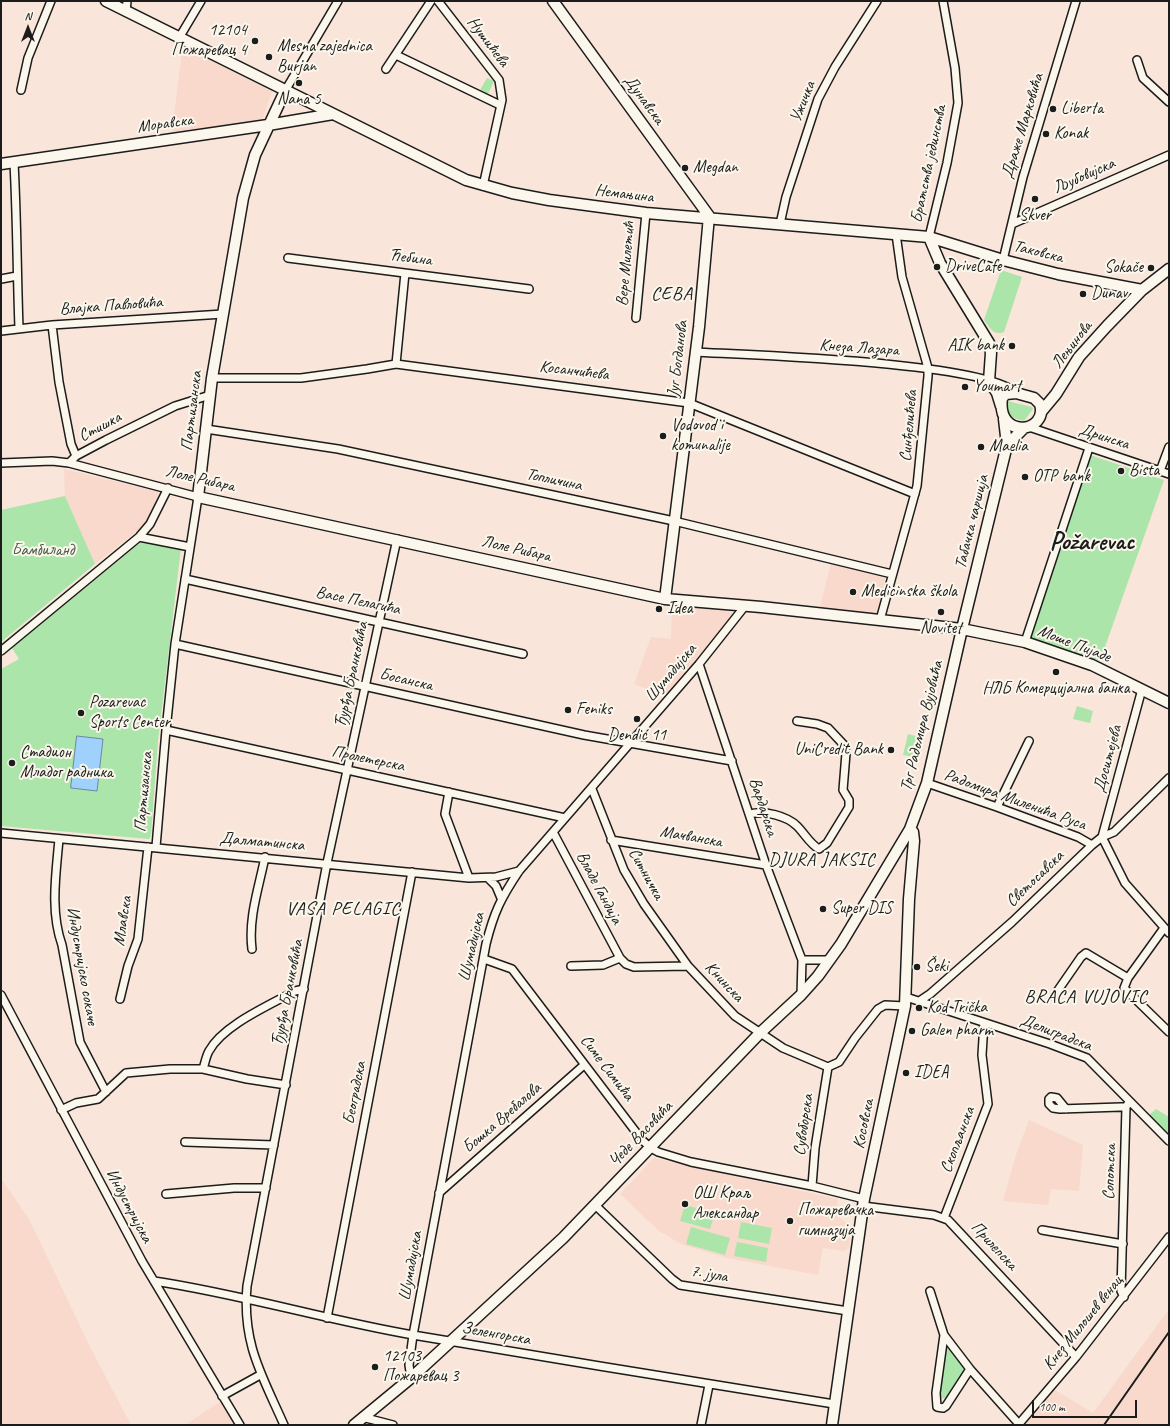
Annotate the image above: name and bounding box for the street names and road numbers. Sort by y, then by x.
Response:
street label: Нушићева [462,13,514,71]
street label: Дунавска [619,71,669,129]
street label: Драже Марковића [997,71,1049,181]
street label: Ужичка [786,78,820,126]
street label: Братства јединства [907,103,951,225]
street label: Моравска [136,110,194,138]
street label: Љубовијска [1050,153,1118,199]
street label: Немањина [594,180,654,208]
street label: Вере Милетић [612,221,640,307]
street label: Таковска [1011,236,1065,268]
street label: Ћебина [387,245,433,271]
street label: Влајка Павловића [59,292,163,320]
street label: Лењинова [1047,317,1097,373]
street label: Југ Богданова [663,319,693,399]
street label: Кнеза Лазара [819,335,899,361]
street label: Косанчићева [538,357,610,385]
street label: Партизанска [177,370,207,452]
street label: Синђелићева [896,389,922,463]
street label: Стишка [75,407,125,447]
street label: Дринска [1077,419,1131,455]
street label: Лоле Рибара [163,461,237,497]
street label: Топличина [524,464,584,496]
street label: Табачка чаршија [950,473,994,571]
street label: Лоле Рибара [479,531,553,567]
street label: Васе Пелагића [314,582,402,620]
street label: Ђурђа Бранковића [331,620,373,730]
street label: Моше Пијаде [1035,621,1113,667]
street label: Шумадијска [641,640,701,706]
street label: Трг Радомира Вујовића [896,659,948,793]
street label: Босанска [377,664,435,696]
street label: Доситејева [1089,723,1127,795]
street label: Пролетерска [330,741,406,777]
street label: Партизанска [130,751,158,833]
street label: Радомира Миленића Руса [941,765,1089,835]
street label: Вардарска [744,775,782,839]
street label: Мачванска [658,821,724,853]
street label: Далматинска [219,828,305,856]
street label: Ситничка [624,845,668,903]
street label: Светосавска [1002,846,1068,912]
street label: Владе Гандија [571,848,627,928]
street label: Млавска [109,895,137,947]
street label: Индустријско сокаче [62,905,102,1027]
street label: Шумадијска [454,911,490,983]
street label: Ђурђа Бранковића [268,938,308,1048]
street label: Книнска [700,957,748,1007]
street label: Делиградска [1017,1010,1095,1056]
street label: Симе Симића [576,1031,638,1105]
street label: Београдска [339,1060,371,1126]
street label: Бошка Вребалова [458,1078,546,1158]
street label: Сувоборска [790,1093,818,1157]
street label: Чеде Васовића [605,1097,677,1171]
street label: Косовска [849,1097,879,1151]
street label: Скопљанска [936,1104,980,1176]
street label: Сопотска [1099,1144,1121,1200]
street label: Индустријска [101,1165,157,1247]
street label: Прилепска [966,1217,1022,1275]
street label: Шумадијска [395,1230,427,1302]
street label: 7. јула [689,1261,729,1287]
street label: Кнез Милошев венац [1039,1272,1127,1374]
street label: Зеленгорска [460,1318,532,1350]

